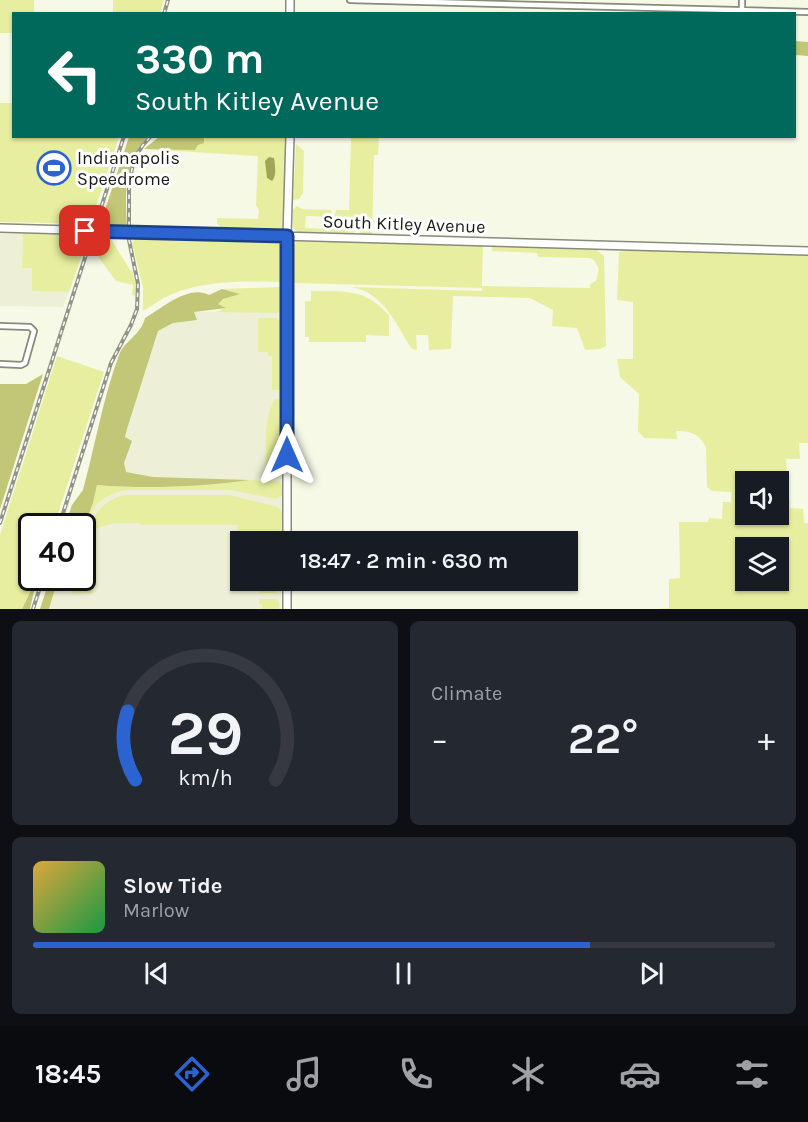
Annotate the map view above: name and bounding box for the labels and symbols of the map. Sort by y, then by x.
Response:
place label: Indianapolis Speedrome [77,147,180,190]
sports icon: Indianapolis Speedrome [36,150,72,186]
pin [59,205,110,256]
street label: South Kitley Avenue [322,210,486,238]
position arrow [255,423,319,487]
speed limit sign: 40 [18,513,96,591]

